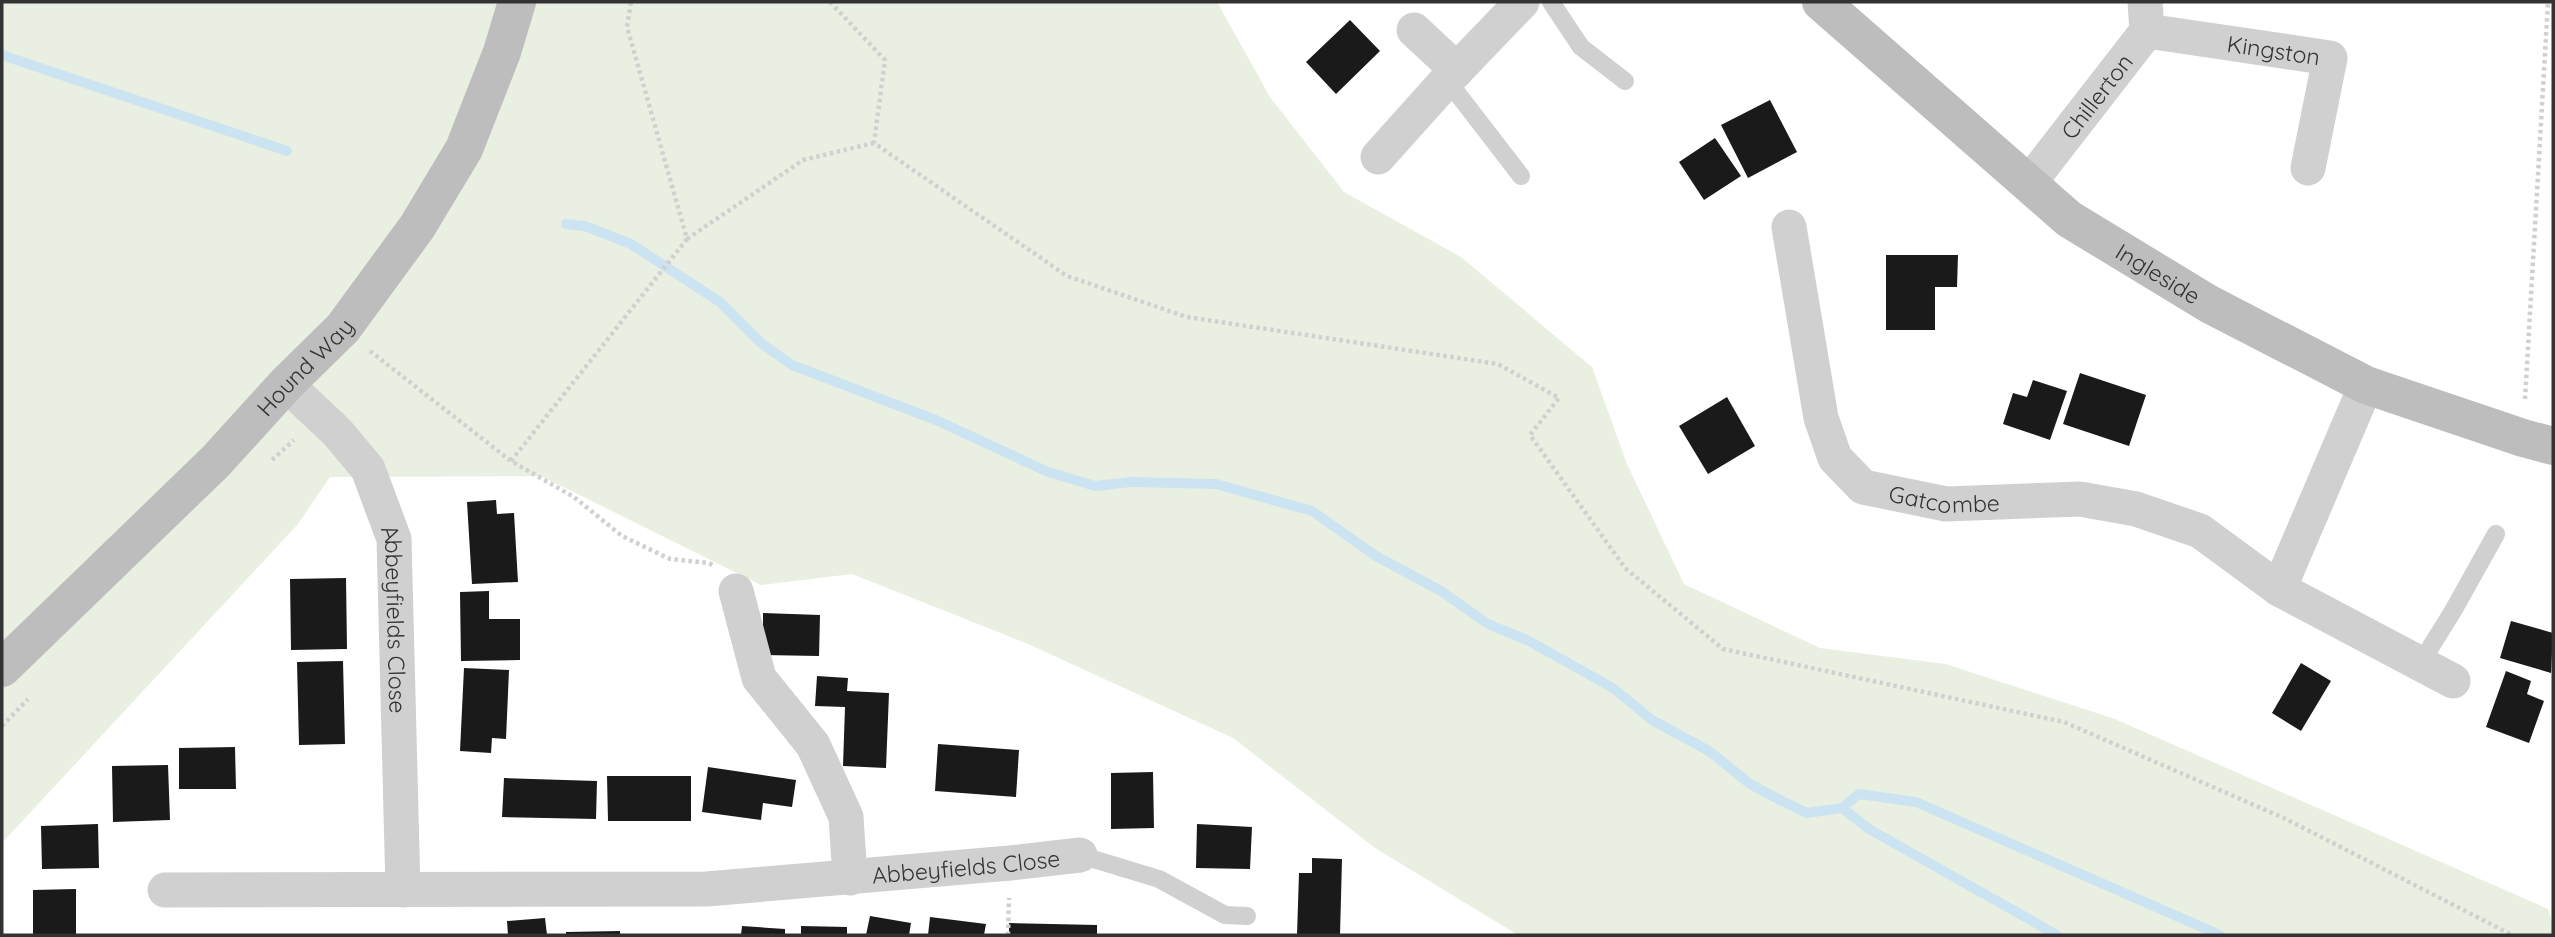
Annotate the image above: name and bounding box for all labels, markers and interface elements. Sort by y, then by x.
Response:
street label: Kingston [2225,29,2322,71]
street label: Chillerton [2054,48,2139,145]
street label: Ingleside [2111,236,2206,310]
street label: Hound Way [250,313,360,422]
street label: Gatcombe [1886,478,2000,519]
street label: Abbeyfields Close [375,520,413,714]
street label: Abbeyfields Close [871,843,1062,889]

